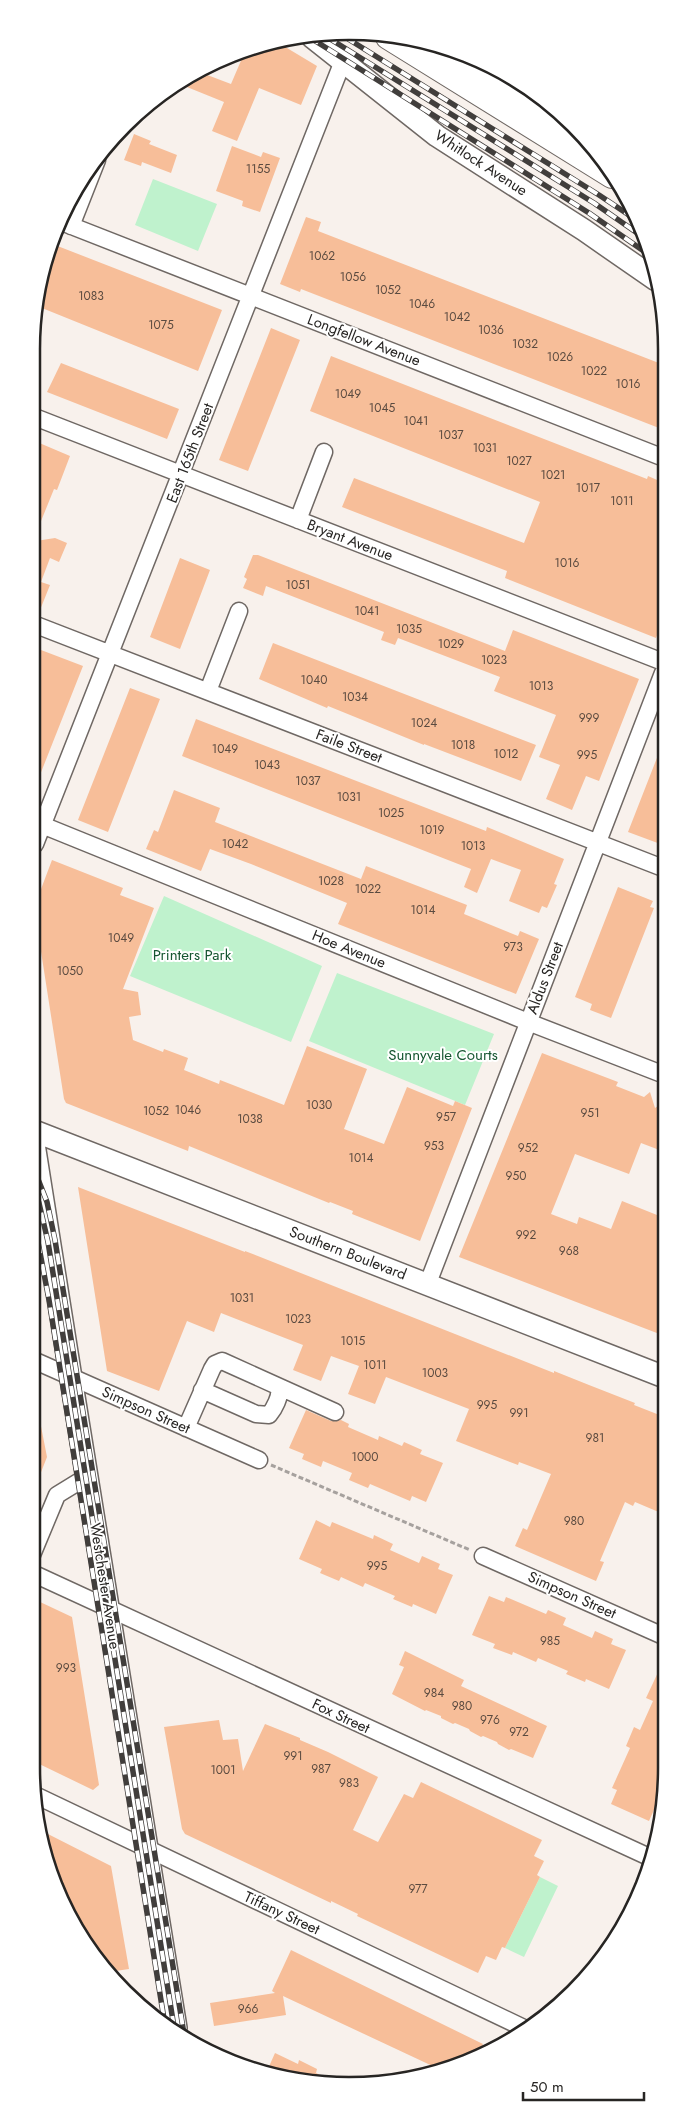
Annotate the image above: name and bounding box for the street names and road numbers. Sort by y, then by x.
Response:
street label: Whitlock Avenue [430,125,532,201]
street label: Longfellow Avenue [304,308,424,372]
street label: East 165th Street [161,400,219,506]
street label: Bryant Avenue [304,514,396,567]
street label: Faile Street [313,723,386,769]
street label: Hoe Avenue [309,924,389,974]
street label: Aldus Street [521,938,569,1017]
street label: Southern Boulevard [286,1221,410,1285]
street label: Simpson Street [98,1381,194,1439]
street label: Westchester Avenue [84,1521,126,1651]
street label: Simpson Street [524,1566,620,1624]
street label: Fox Street [308,1693,374,1739]
street label: Tiffany Street [240,1886,324,1940]

